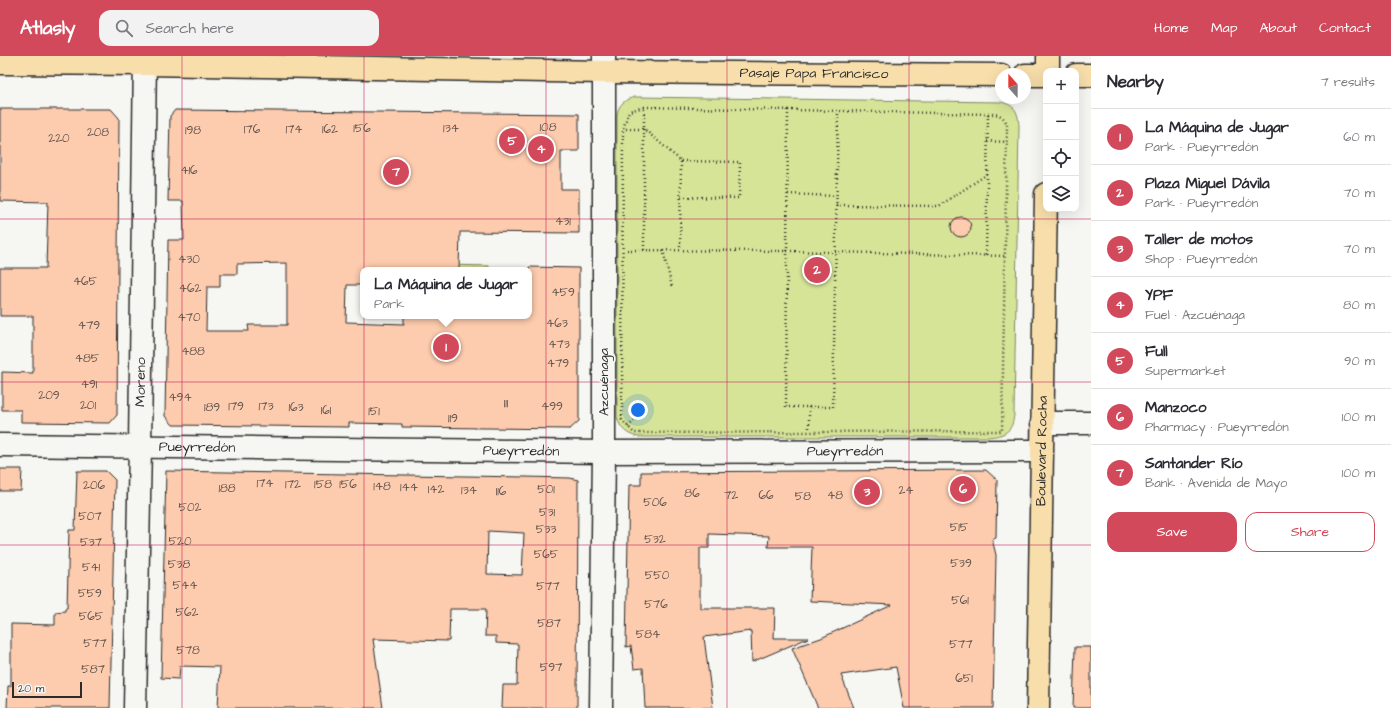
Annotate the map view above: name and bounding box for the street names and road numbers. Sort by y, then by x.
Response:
street label: Pasaje Papa Francisco [739,63,889,84]
street label: Azcuénaga [594,348,614,416]
street label: Moreno [131,357,151,407]
street label: Boulevard Rocha [1031,396,1053,506]
street label: Pueyrredón [159,437,235,458]
street label: Pueyrredón [483,441,559,461]
street label: Pueyrredón [807,441,883,462]

